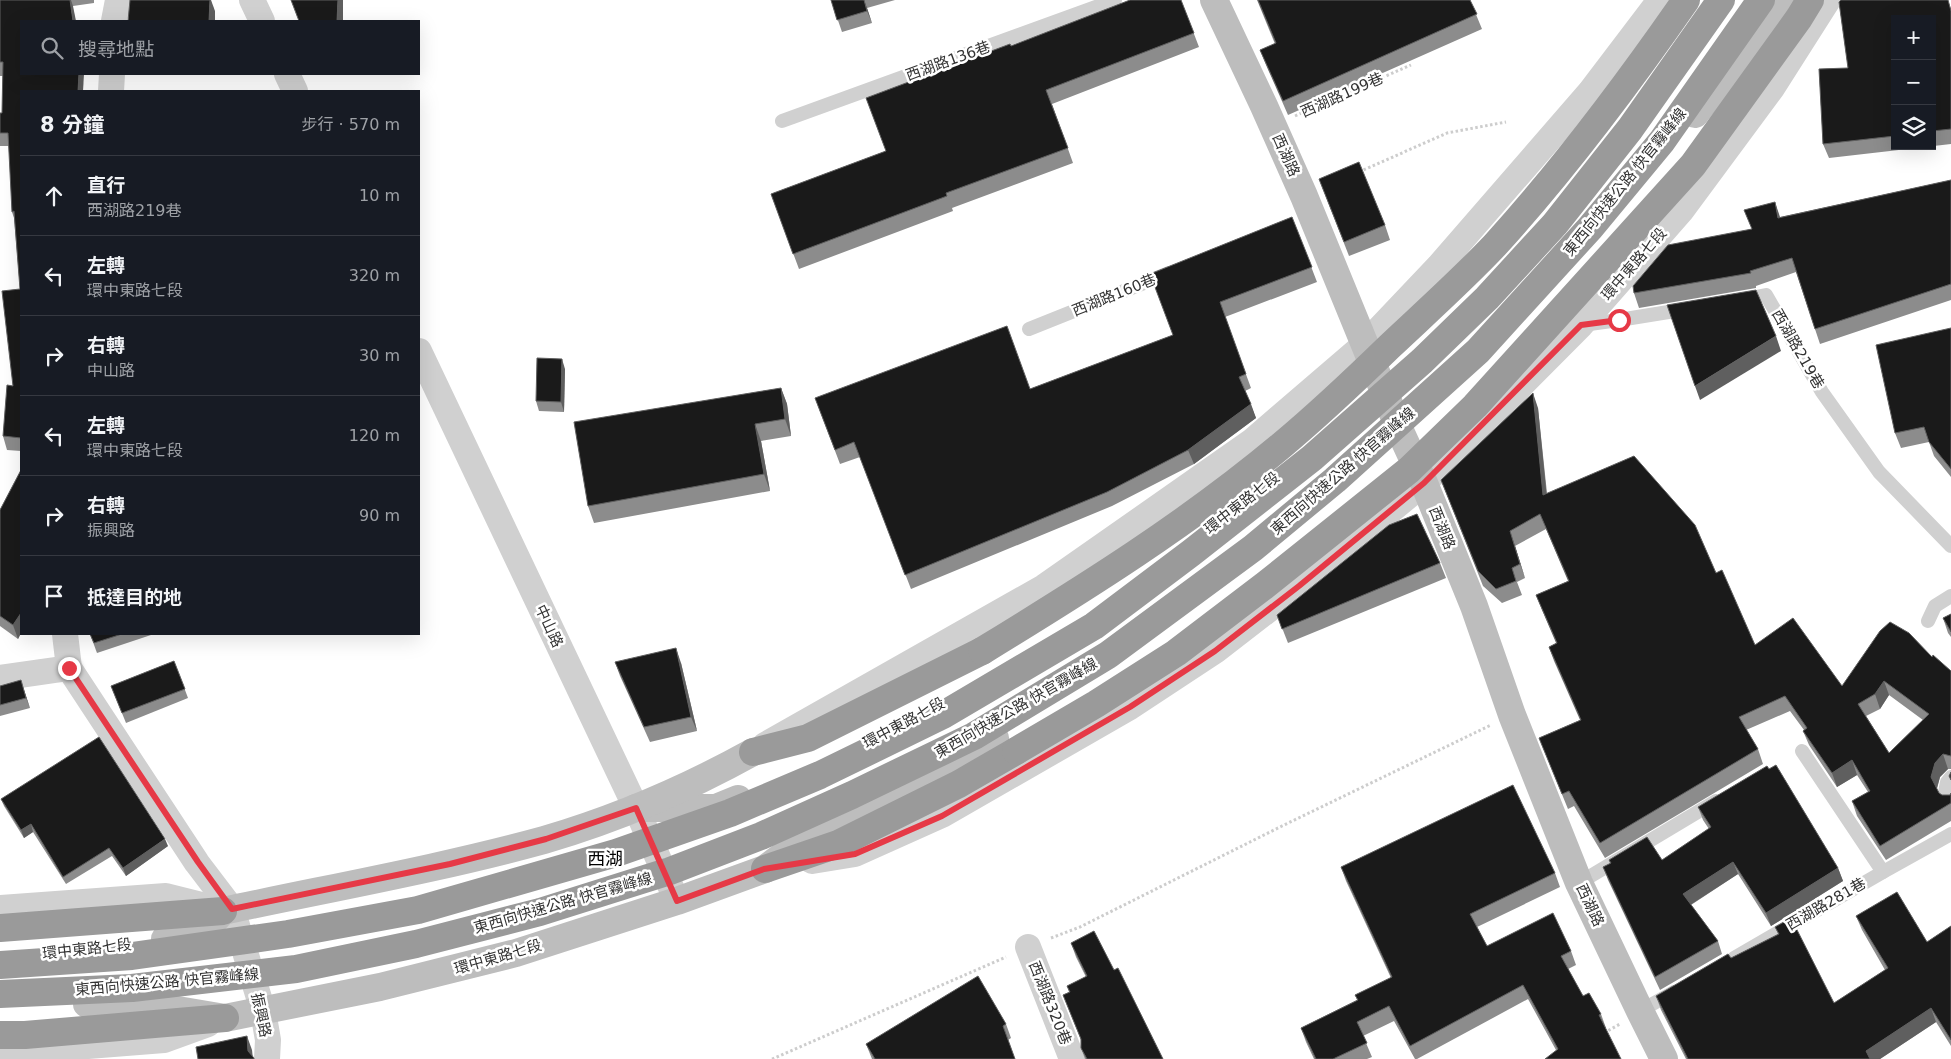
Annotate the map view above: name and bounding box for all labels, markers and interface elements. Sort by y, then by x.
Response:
map controls [1891,15,1936,150]
button: + [1891,15,1936,60]
search box [20,20,420,75]
icon: search [38,34,66,62]
street label: 西湖路136巷 [903,37,993,85]
text: 搜尋地點 [78,38,154,60]
button: − [1891,60,1936,105]
street label: 西湖路199巷 [1298,69,1386,121]
street label: 東西向快速公路 快官霧峰線 [1560,105,1690,259]
button: layers [1891,105,1936,150]
text: 8 分鐘 [40,113,104,137]
text: 步行 · 570 m [302,115,400,134]
street label: 西湖路 [1269,131,1303,179]
text: 直行 [87,174,125,196]
icon: ahead [40,182,68,210]
text: 10 m [359,186,400,205]
text: 西湖路219巷 [87,201,182,220]
street label: 環中東路七段 [1598,224,1670,304]
text: 左轉 [87,254,125,276]
icon: left [40,262,68,290]
text: 320 m [349,266,400,285]
street label: 西湖路160巷 [1070,270,1158,320]
text: 環中東路七段 [87,281,183,300]
street label: 西湖路219巷 [1768,306,1828,392]
route start [1608,309,1631,332]
text: 右轉 [87,334,125,356]
icon: right [40,342,68,370]
text: 30 m [359,346,400,365]
text: 中山路 [87,361,135,380]
street label: 東西向快速公路 快官霧峰線 [1267,404,1419,538]
text: 左轉 [87,414,125,436]
icon: left [40,422,68,450]
text: 120 m [349,426,400,445]
text: 環中東路七段 [87,441,183,460]
street label: 環中東路七段 [1201,468,1283,538]
text: 右轉 [87,494,125,516]
icon: right [40,502,68,530]
street label: 西湖路 [1425,504,1459,552]
text: 90 m [359,506,400,525]
text: 振興路 [87,521,135,540]
icon: arrive [40,582,68,610]
text: 抵達目的地 [87,586,182,608]
street label: 中山路 [531,602,567,650]
street label: 東西向快速公路 快官霧峰線 [931,654,1101,762]
route end [58,657,81,680]
street label: 環中東路七段 [860,694,948,752]
district label: 西湖 [587,848,623,869]
street label: 東西向快速公路 快官霧峰線 [472,869,654,937]
street label: 西湖路281巷 [1783,874,1869,934]
street label: 西湖路 [1572,881,1608,929]
street label: 環中東路七段 [41,935,133,963]
street label: 環中東路七段 [452,936,544,978]
street label: 西湖路320巷 [1025,959,1075,1047]
street label: 東西向快速公路 快官霧峰線 [74,965,260,999]
street label: 振興路 [248,991,274,1039]

